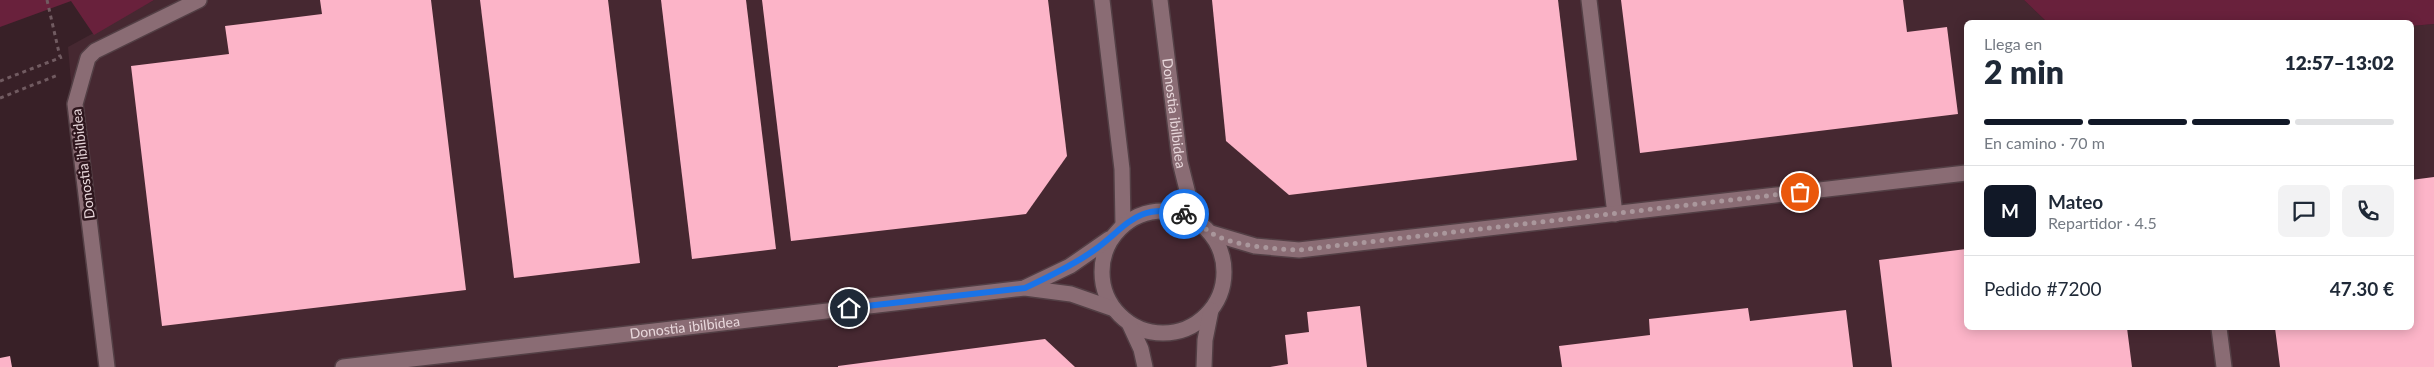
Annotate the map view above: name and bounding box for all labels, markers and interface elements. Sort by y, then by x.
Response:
text: Llega en [1984,34,2042,53]
text: 12:57–13:02 [2285,51,2394,74]
text: 2 min [1984,52,2064,91]
street label: Donostia ibilbidea [1159,57,1190,170]
street label: Donostia ibilbidea [67,108,98,220]
text: En camino · 70 m [1984,133,2105,152]
pin [1779,171,1821,213]
icon: bag [1786,178,1814,206]
button: chat [2278,185,2330,237]
button: phone [2342,185,2394,237]
courier [1159,189,1209,239]
text: Mateo [2048,190,2103,213]
text: M [2001,199,2019,222]
icon: bike [1170,200,1198,228]
text: Repartidor · 4.5 [2048,213,2157,232]
text: Pedido #7200 [1984,277,2102,300]
text: 47.30 € [2330,277,2394,300]
pin [828,287,870,329]
icon: home [835,294,863,322]
street label: Donostia ibilbidea [629,312,741,342]

